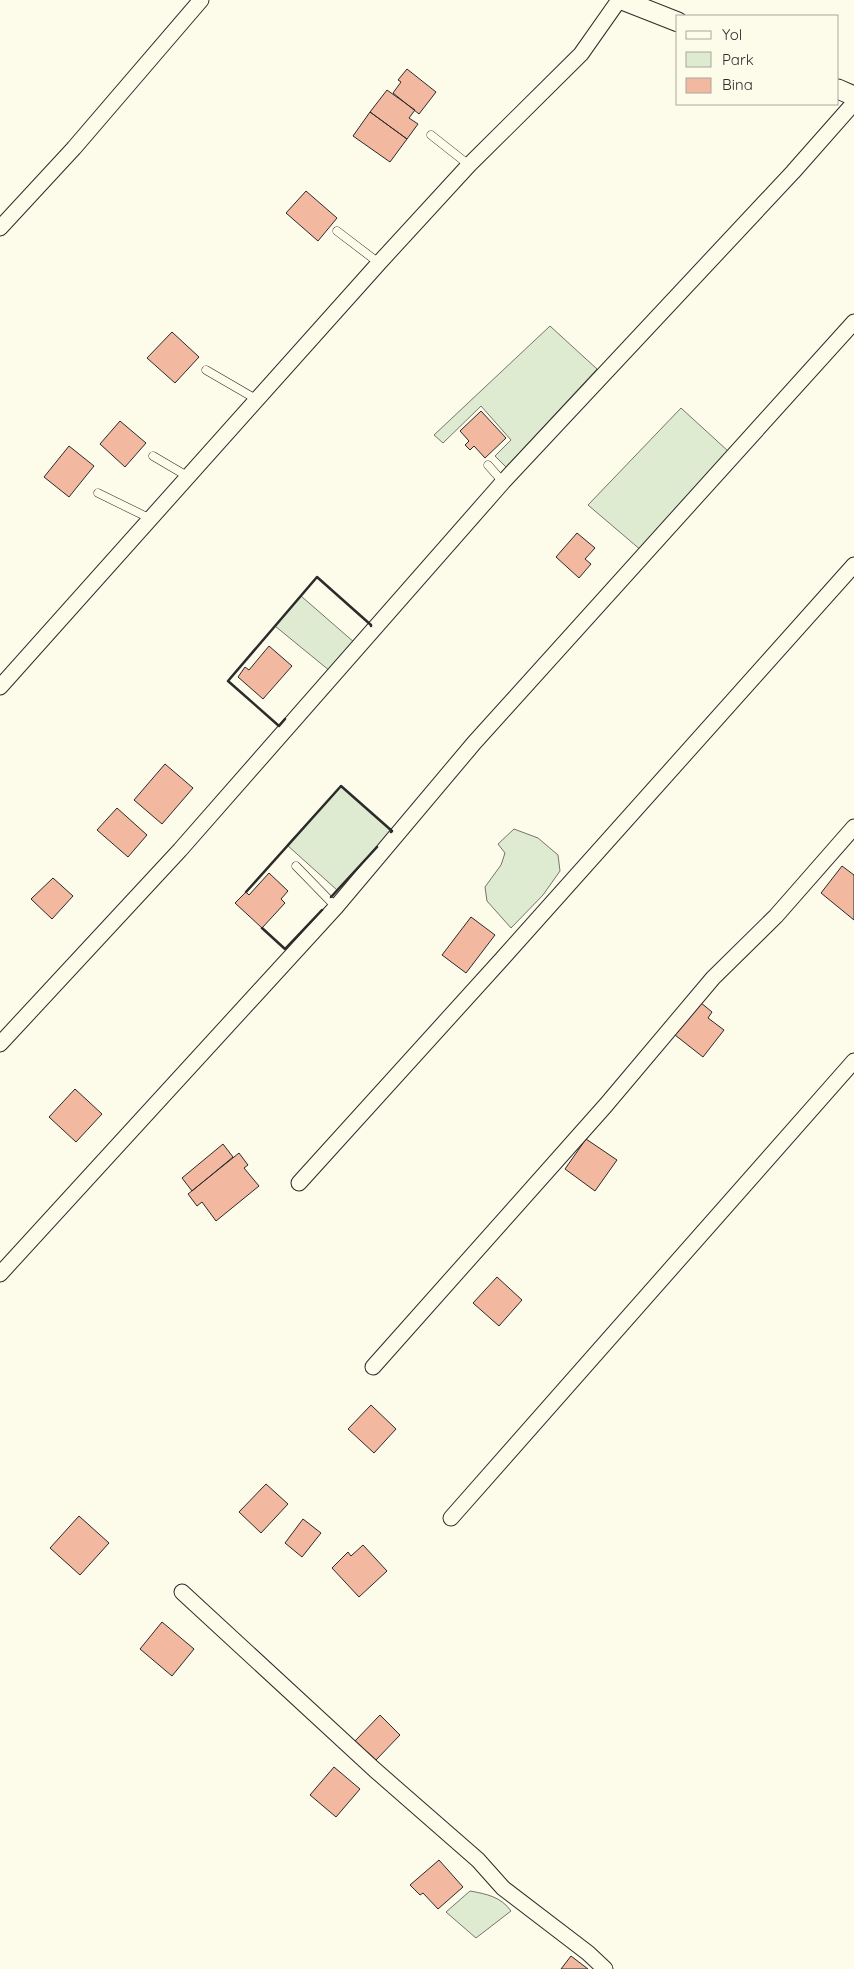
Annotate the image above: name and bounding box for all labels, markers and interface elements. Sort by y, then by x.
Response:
legend [676,15,839,105]
text: Yol [722,25,742,44]
text: Park [722,50,754,69]
text: Bina [722,75,753,94]

